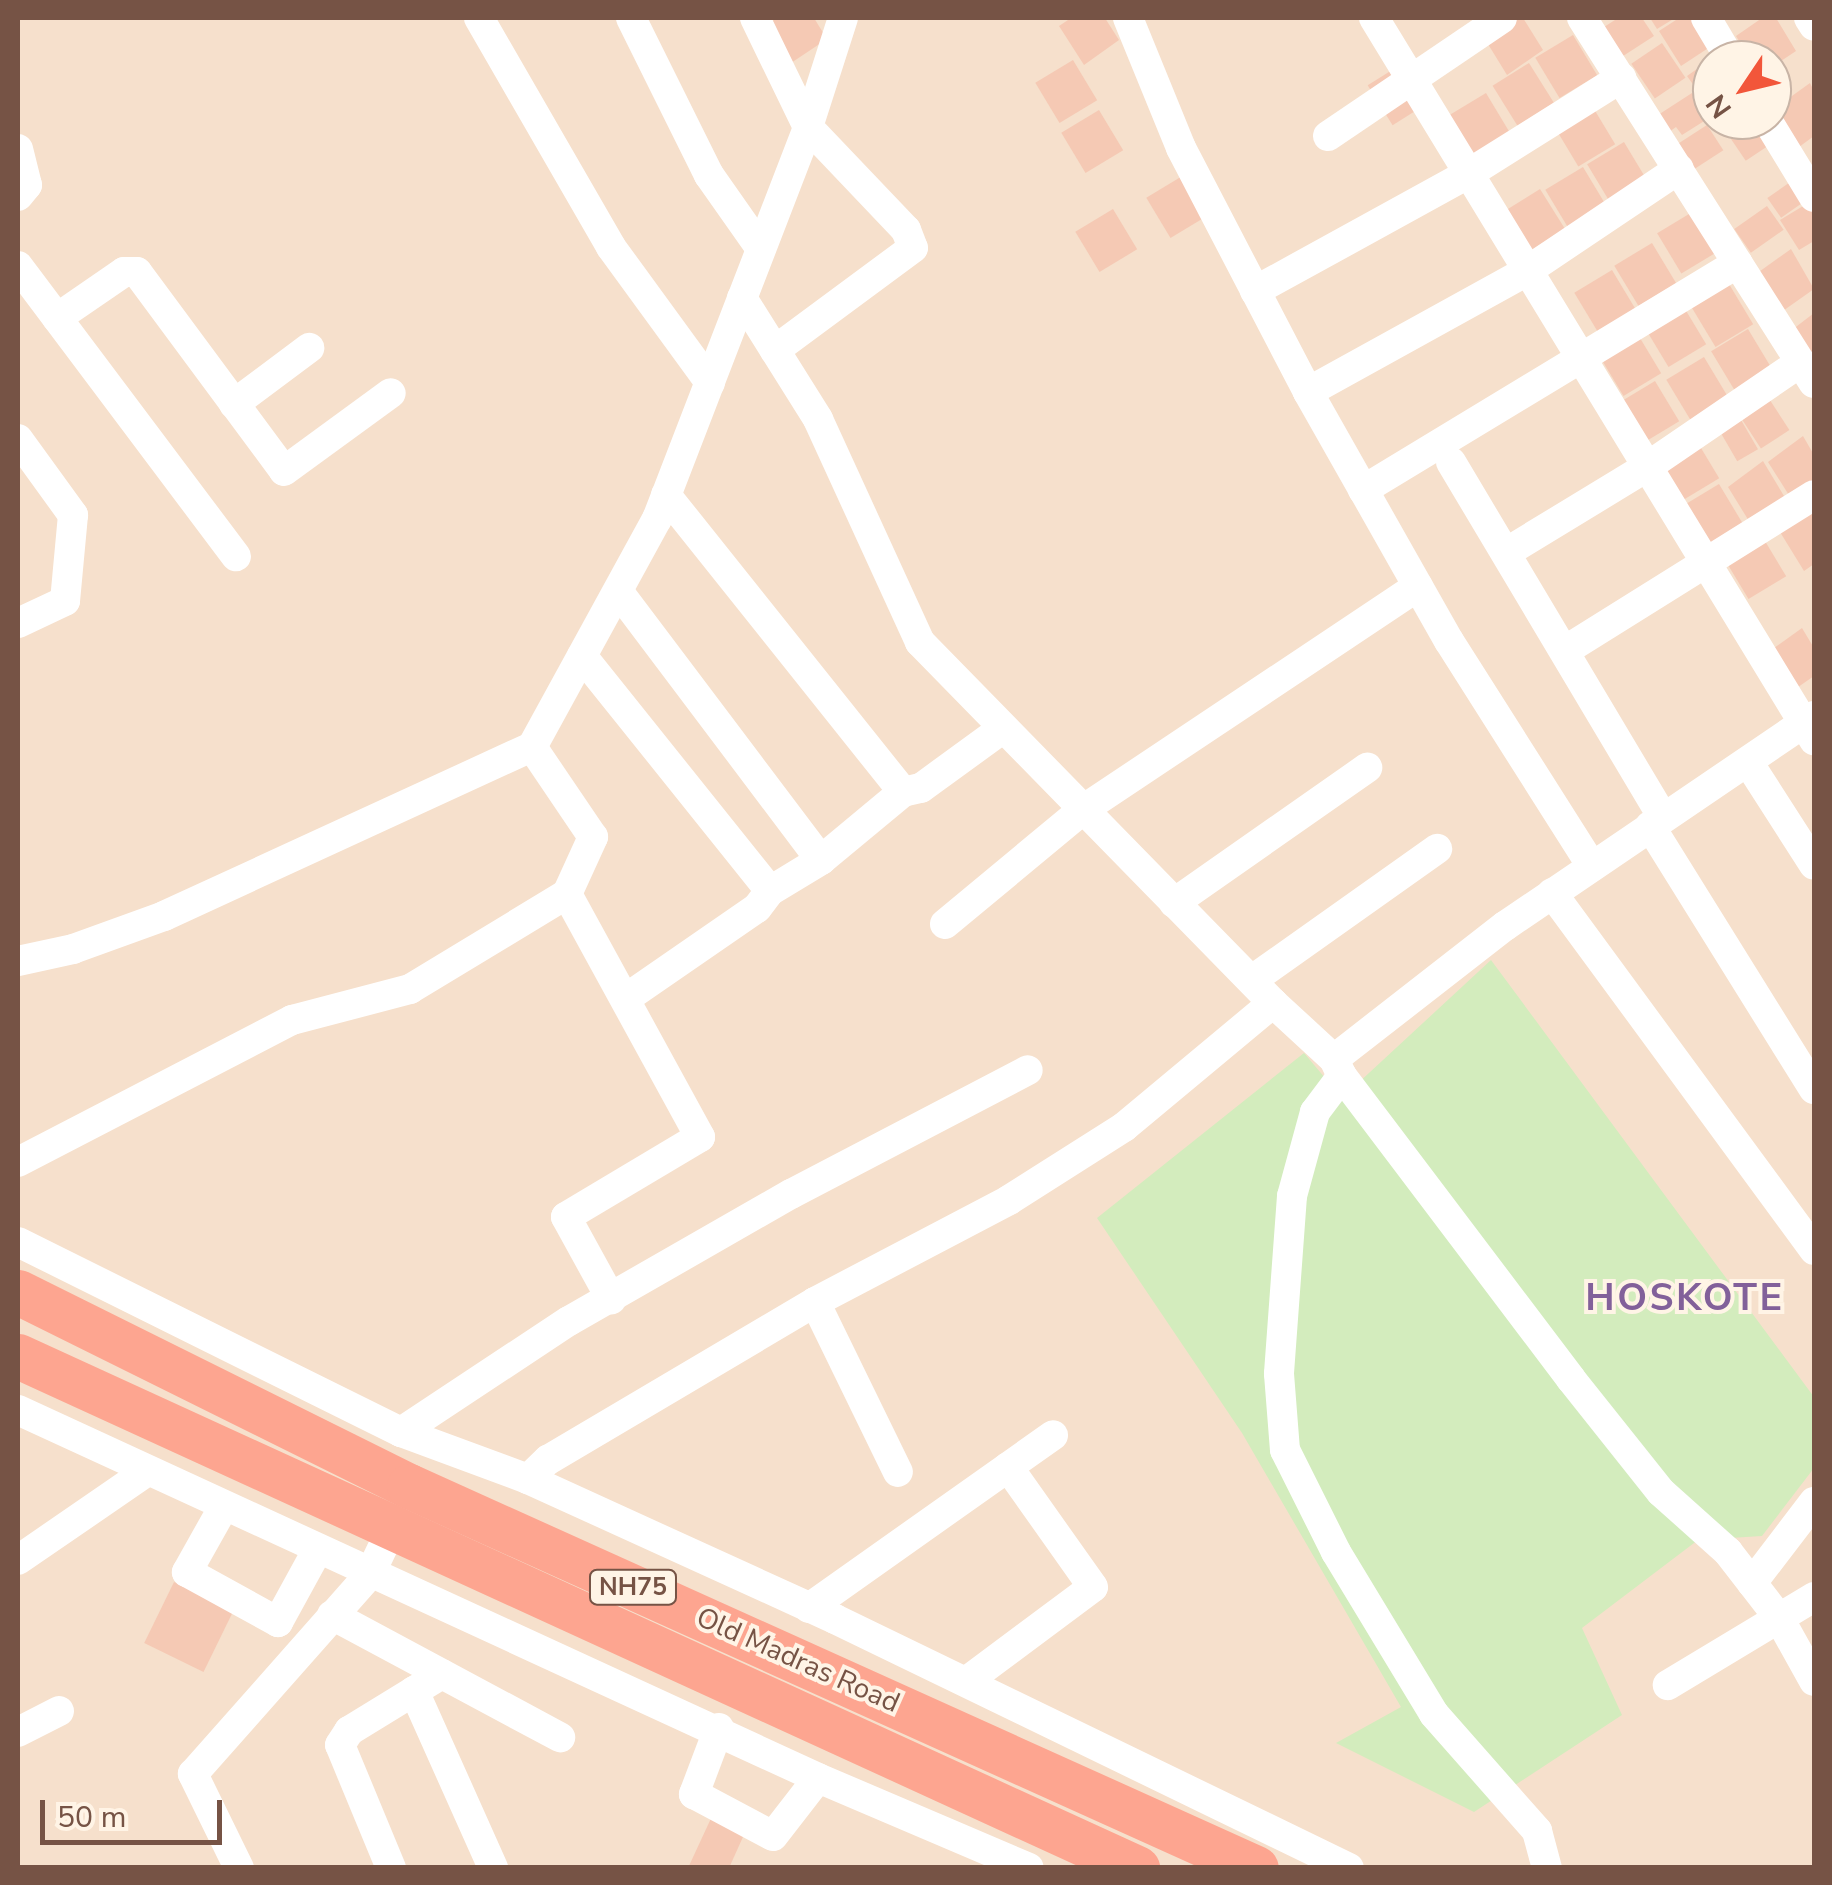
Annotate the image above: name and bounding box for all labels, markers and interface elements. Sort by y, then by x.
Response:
north arrow [1692,40,1792,140]
text: N [1697,87,1741,126]
district label: HOSKOTE [1585,1275,1785,1321]
road number: NH75 [588,1567,678,1607]
street label: Old Madras Road [691,1600,905,1720]
scale bar [45,1780,228,1842]
text: 50 m [57,1797,126,1838]

